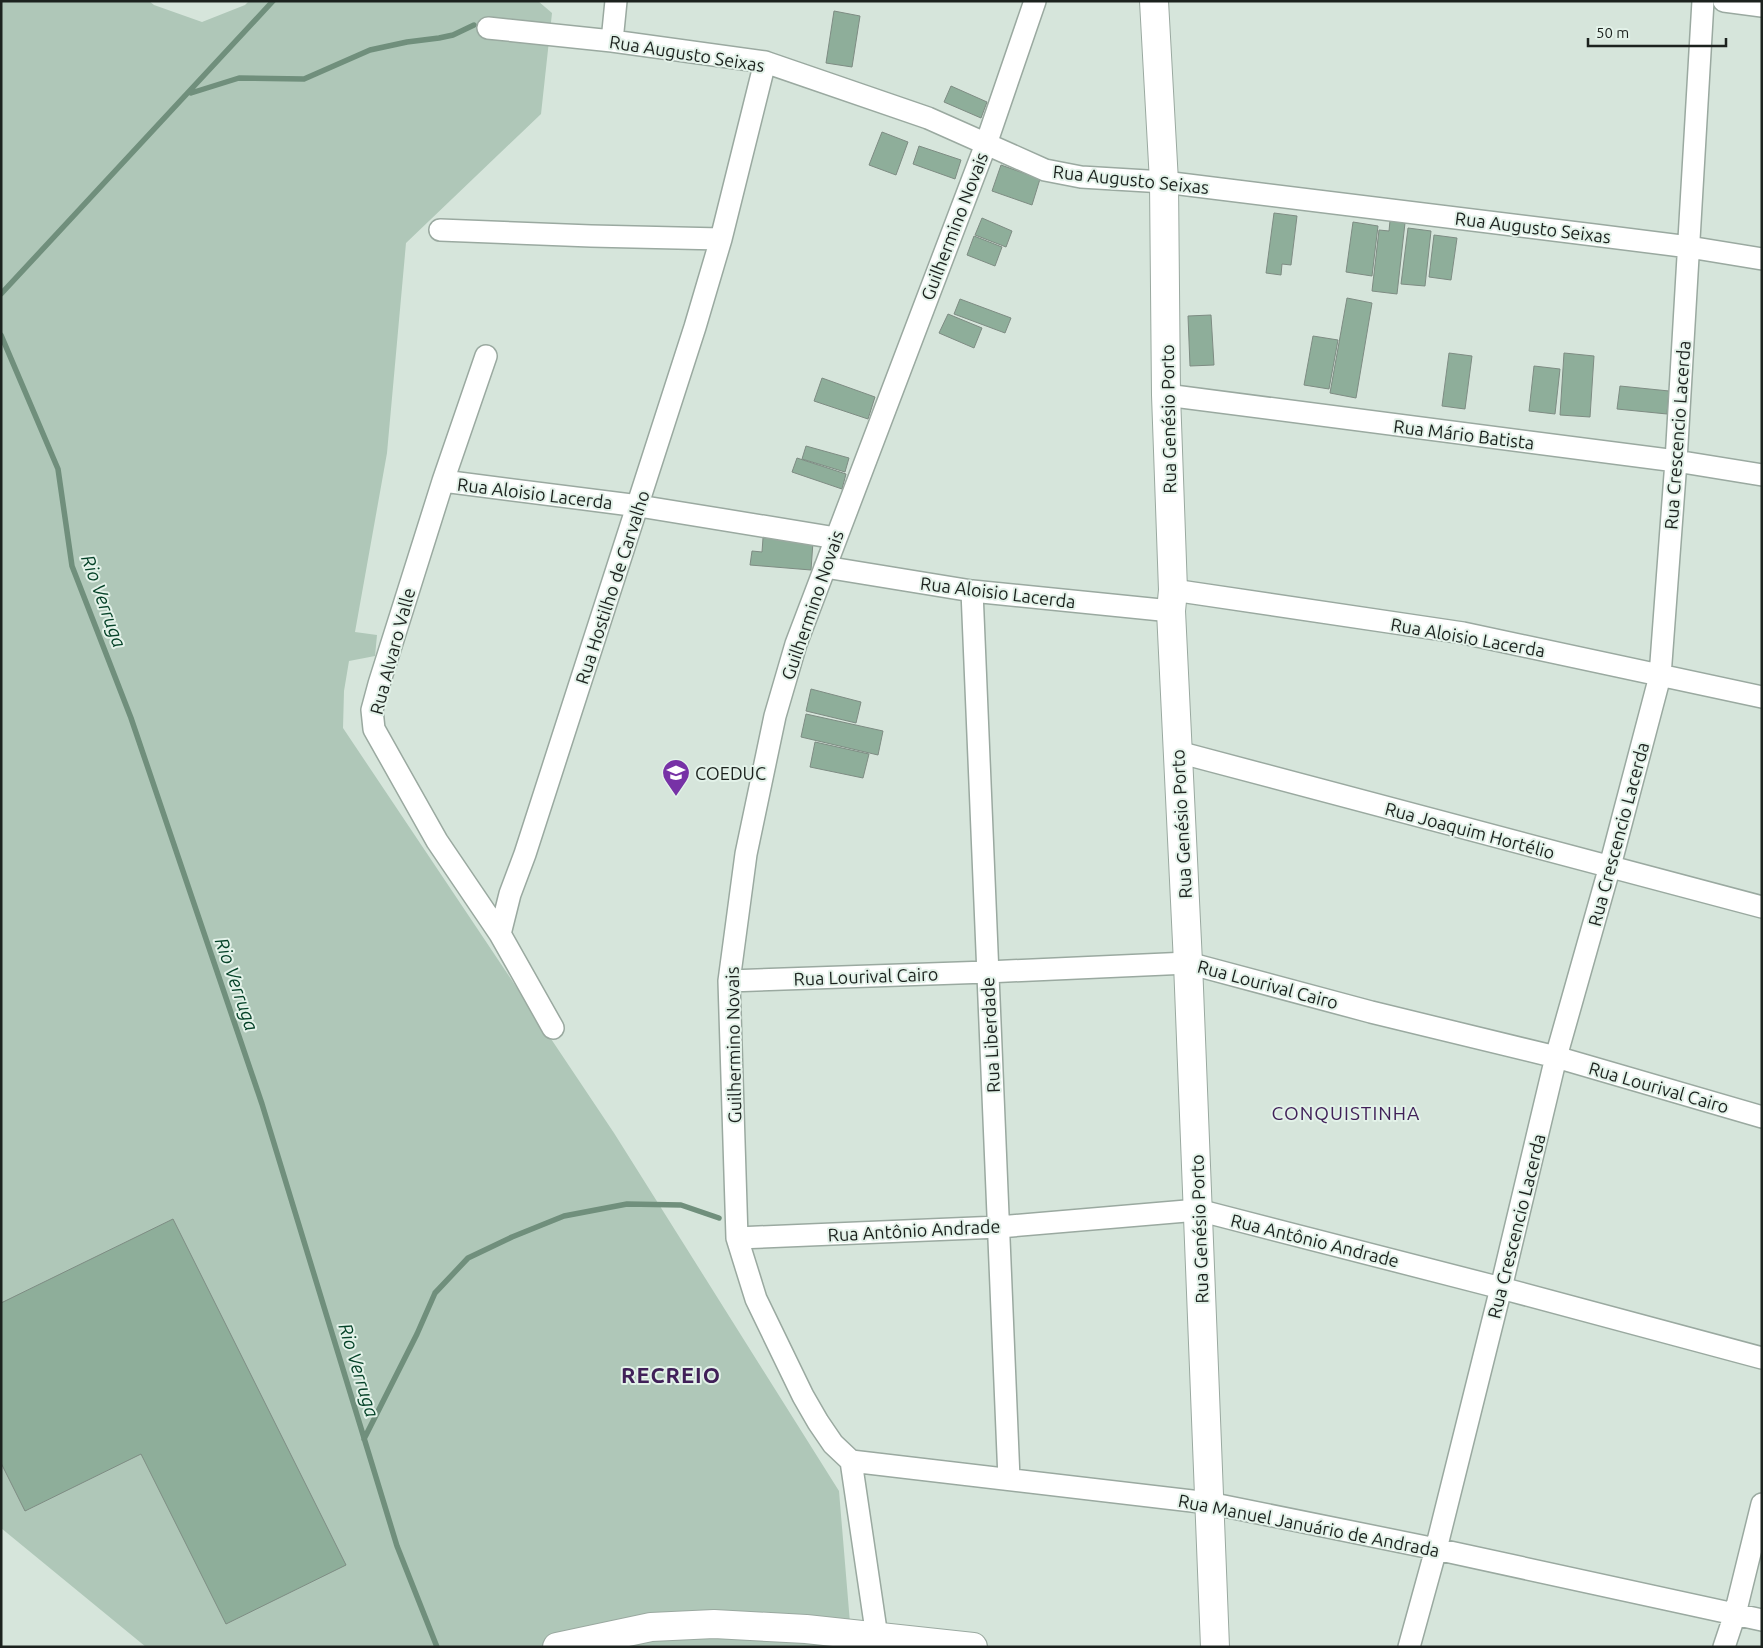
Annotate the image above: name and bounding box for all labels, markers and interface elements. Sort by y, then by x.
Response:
scale bar [1588,15,1726,47]
text: 50 m [1596,24,1629,41]
street label: Rua Augusto Seixas [608,31,766,75]
street label: Guilhermino Novais [917,149,991,303]
street label: Rua Augusto Seixas [1052,161,1210,197]
street label: Rua Augusto Seixas [1454,208,1612,247]
street label: Rua Crescencio Lacerda [1660,340,1694,530]
street label: Rua Genésio Porto [1157,344,1179,494]
street label: Rua Mário Batista [1392,415,1536,453]
street label: Rua Aloisio Lacerda [456,474,614,512]
street label: Rua Hostilho de Carvalho [571,488,653,686]
street label: Guilhermino Novais [777,527,847,682]
water label: Rio Verruga [77,552,131,650]
street label: Rua Aloisio Lacerda [919,573,1077,611]
street label: Rua Alvaro Valle [365,585,419,717]
street label: Rua Aloisio Lacerda [1389,614,1547,660]
street label: Rua Crescencio Lacerda [1584,740,1652,928]
street label: Rua Genésio Porto [1167,749,1195,899]
school or university icon: COEDUC [661,758,691,797]
place label: COEDUC [695,763,766,783]
street label: Rua Joaquim Hortélio [1383,798,1557,862]
water label: Rio Verruga [211,935,263,1033]
street label: Rua Lourival Cairo [1195,956,1341,1012]
street label: Rua Lourival Cairo [793,963,939,989]
street label: Guilhermino Novais [722,966,744,1124]
street label: Rua Liberdade [977,977,1003,1093]
street label: Rua Lourival Cairo [1587,1057,1731,1117]
district label: CONQUISTINHA [1272,1102,1420,1124]
street label: Rua Crescencio Lacerda [1483,1132,1549,1320]
street label: Rua Genésio Porto [1186,1154,1212,1304]
street label: Rua Antônio Andrade [1229,1209,1401,1271]
street label: Rua Antônio Andrade [827,1215,1001,1245]
water label: Rio Verruga [334,1320,384,1420]
district label: RECREIO [621,1362,721,1387]
street label: Rua Manuel Januário de Andrada [1177,1490,1441,1560]

